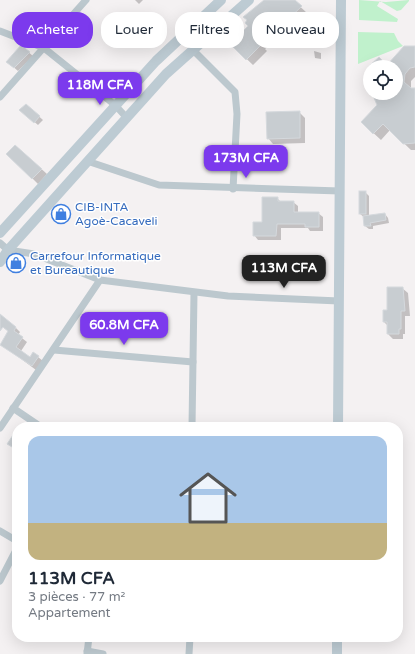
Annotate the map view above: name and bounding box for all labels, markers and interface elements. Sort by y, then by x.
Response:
chip: Acheter [12,12,93,48]
chip: Louer [101,12,167,48]
chip: Filtres [175,12,244,48]
chip: Nouveau [252,12,339,48]
map controls [363,60,403,100]
button: locate [363,60,403,100]
pin: 118M CFA [59,72,141,106]
text: 118M CFA [67,77,133,93]
pin: 173M CFA [205,145,287,179]
text: 173M CFA [213,150,279,166]
place label: CIB-INTA Agoè-Cacaveli [75,200,158,228]
shop icon: CIB-INTA Agoè-Cacaveli [50,203,72,225]
place label: Carrefour Informatique et Bureautique [30,249,161,277]
shop icon: Carrefour Informatique et Bureautique [5,252,27,274]
pin: 113M CFA [243,255,325,289]
text: 113M CFA [251,260,317,276]
pin: 60.8M CFA [78,312,170,346]
text: 60.8M CFA [89,317,159,333]
icon: home [172,462,244,534]
text: 113M CFA [28,568,115,589]
text: 3 pièces · 77 m² [28,589,125,605]
text: Appartement [28,605,111,621]

